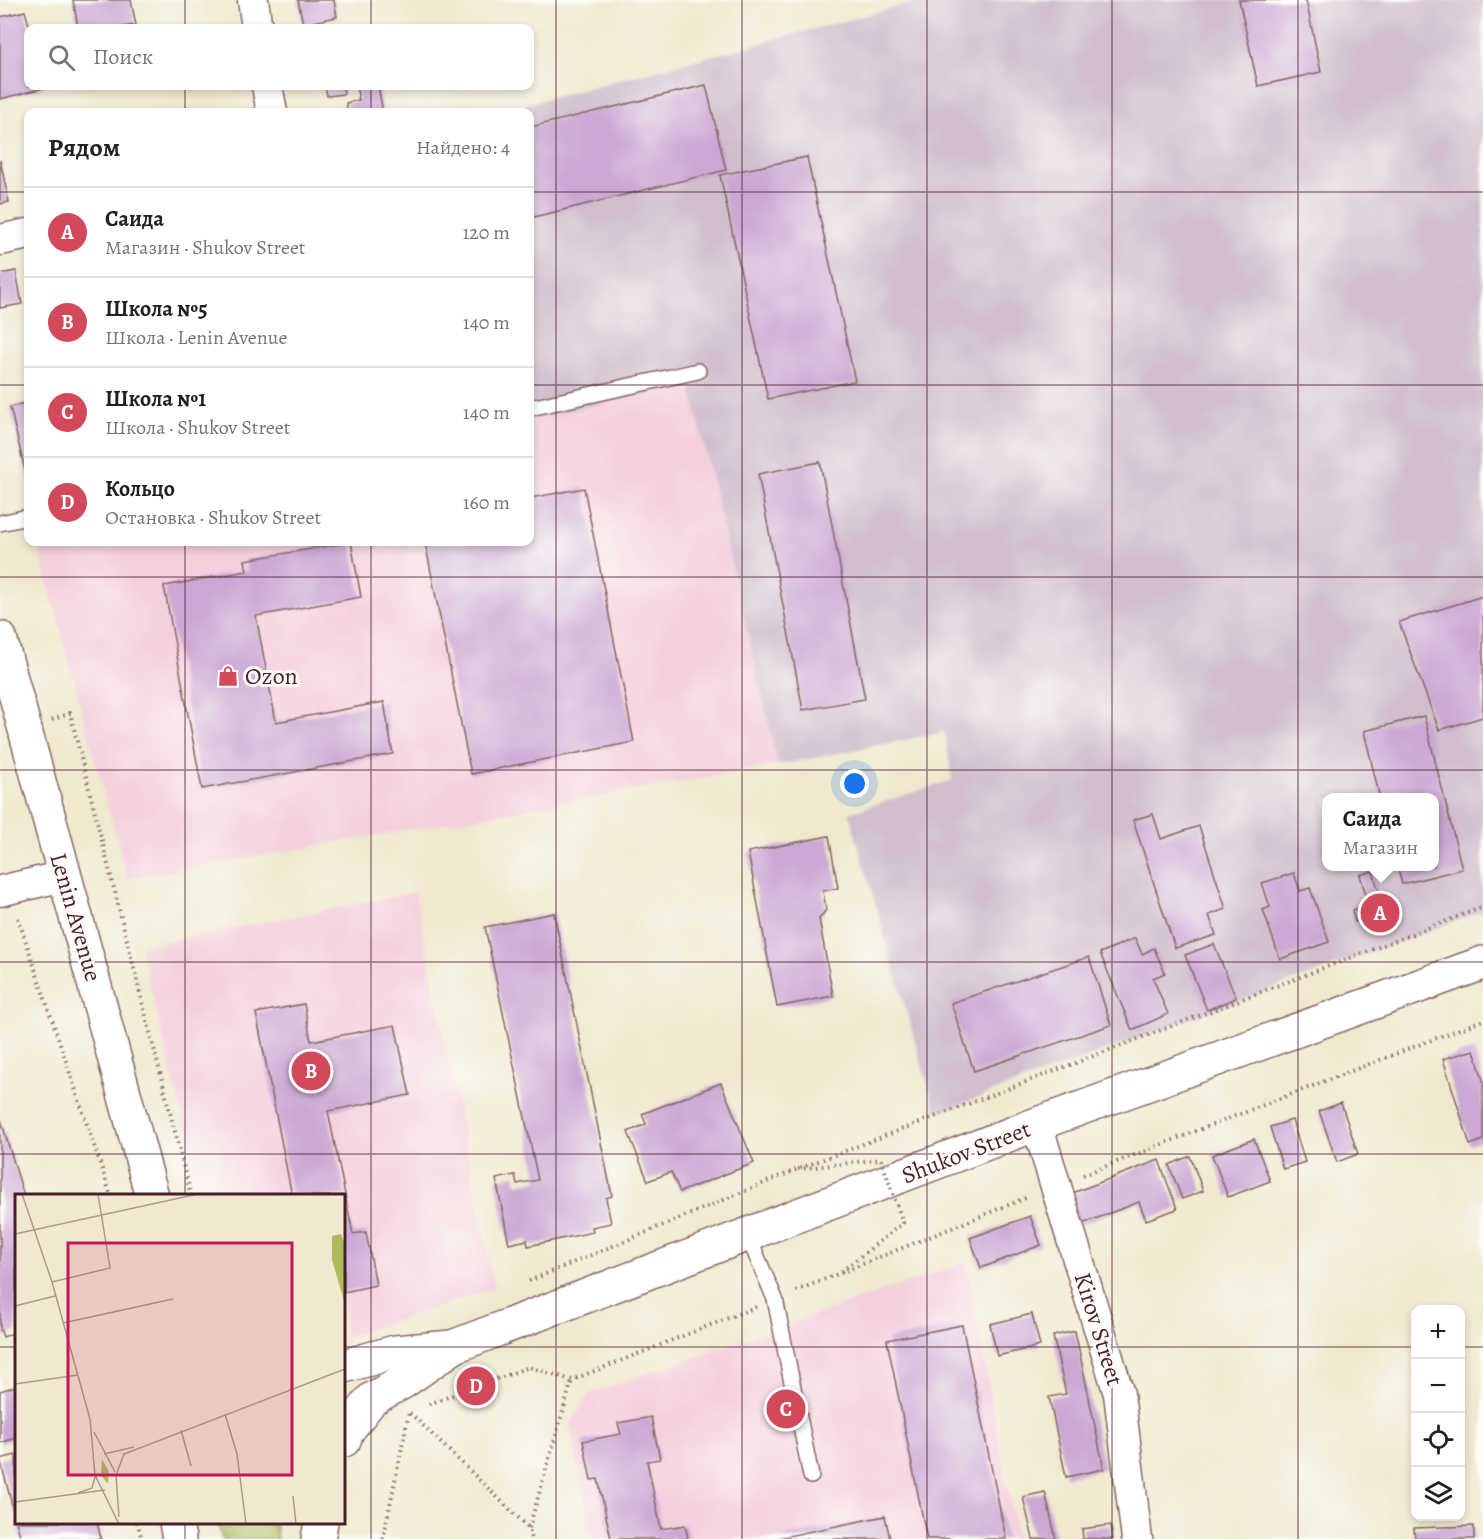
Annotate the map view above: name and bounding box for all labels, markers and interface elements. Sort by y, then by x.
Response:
search box [24,24,534,90]
icon: search [45,41,78,74]
text: Поиск [93,42,153,72]
text: Рядом [48,130,120,165]
text: Найдено: 4 [416,134,510,161]
text: Саида [105,204,164,234]
text: A [61,219,74,246]
text: 120 m [462,219,510,246]
text: Магазин · Shukov Street [105,234,305,261]
text: Школа №5 [105,294,208,324]
text: B [61,309,74,336]
text: 140 m [463,309,510,336]
text: Школа · Lenin Avenue [105,324,287,351]
text: Школа №1 [105,384,206,414]
text: C [61,399,74,426]
text: 140 m [463,399,510,426]
text: Школа · Shukov Street [105,414,290,441]
text: Кольцо [105,474,175,504]
text: D [61,489,74,516]
text: 160 m [463,489,510,516]
text: Остановка · Shukov Street [105,504,321,531]
place label: Ozon [245,660,298,692]
shop icon: Ozon [216,664,240,688]
your location [840,769,869,798]
popup [1322,793,1439,871]
text: Саида [1343,804,1402,834]
text: Магазин [1343,834,1418,861]
street label: Lenin Avenue [42,849,110,985]
pin: A [1360,890,1400,936]
pin: B [292,1048,330,1094]
street label: Shukov Street [897,1113,1035,1191]
inset map [15,1194,345,1524]
street label: Kirov Street [1067,1268,1131,1390]
map controls [1411,1305,1465,1521]
button: + [1411,1305,1465,1359]
button: − [1411,1359,1465,1413]
pin: D [456,1364,496,1408]
pin: C [766,1386,806,1432]
button: locate [1411,1413,1465,1467]
button: layers [1411,1467,1465,1521]

